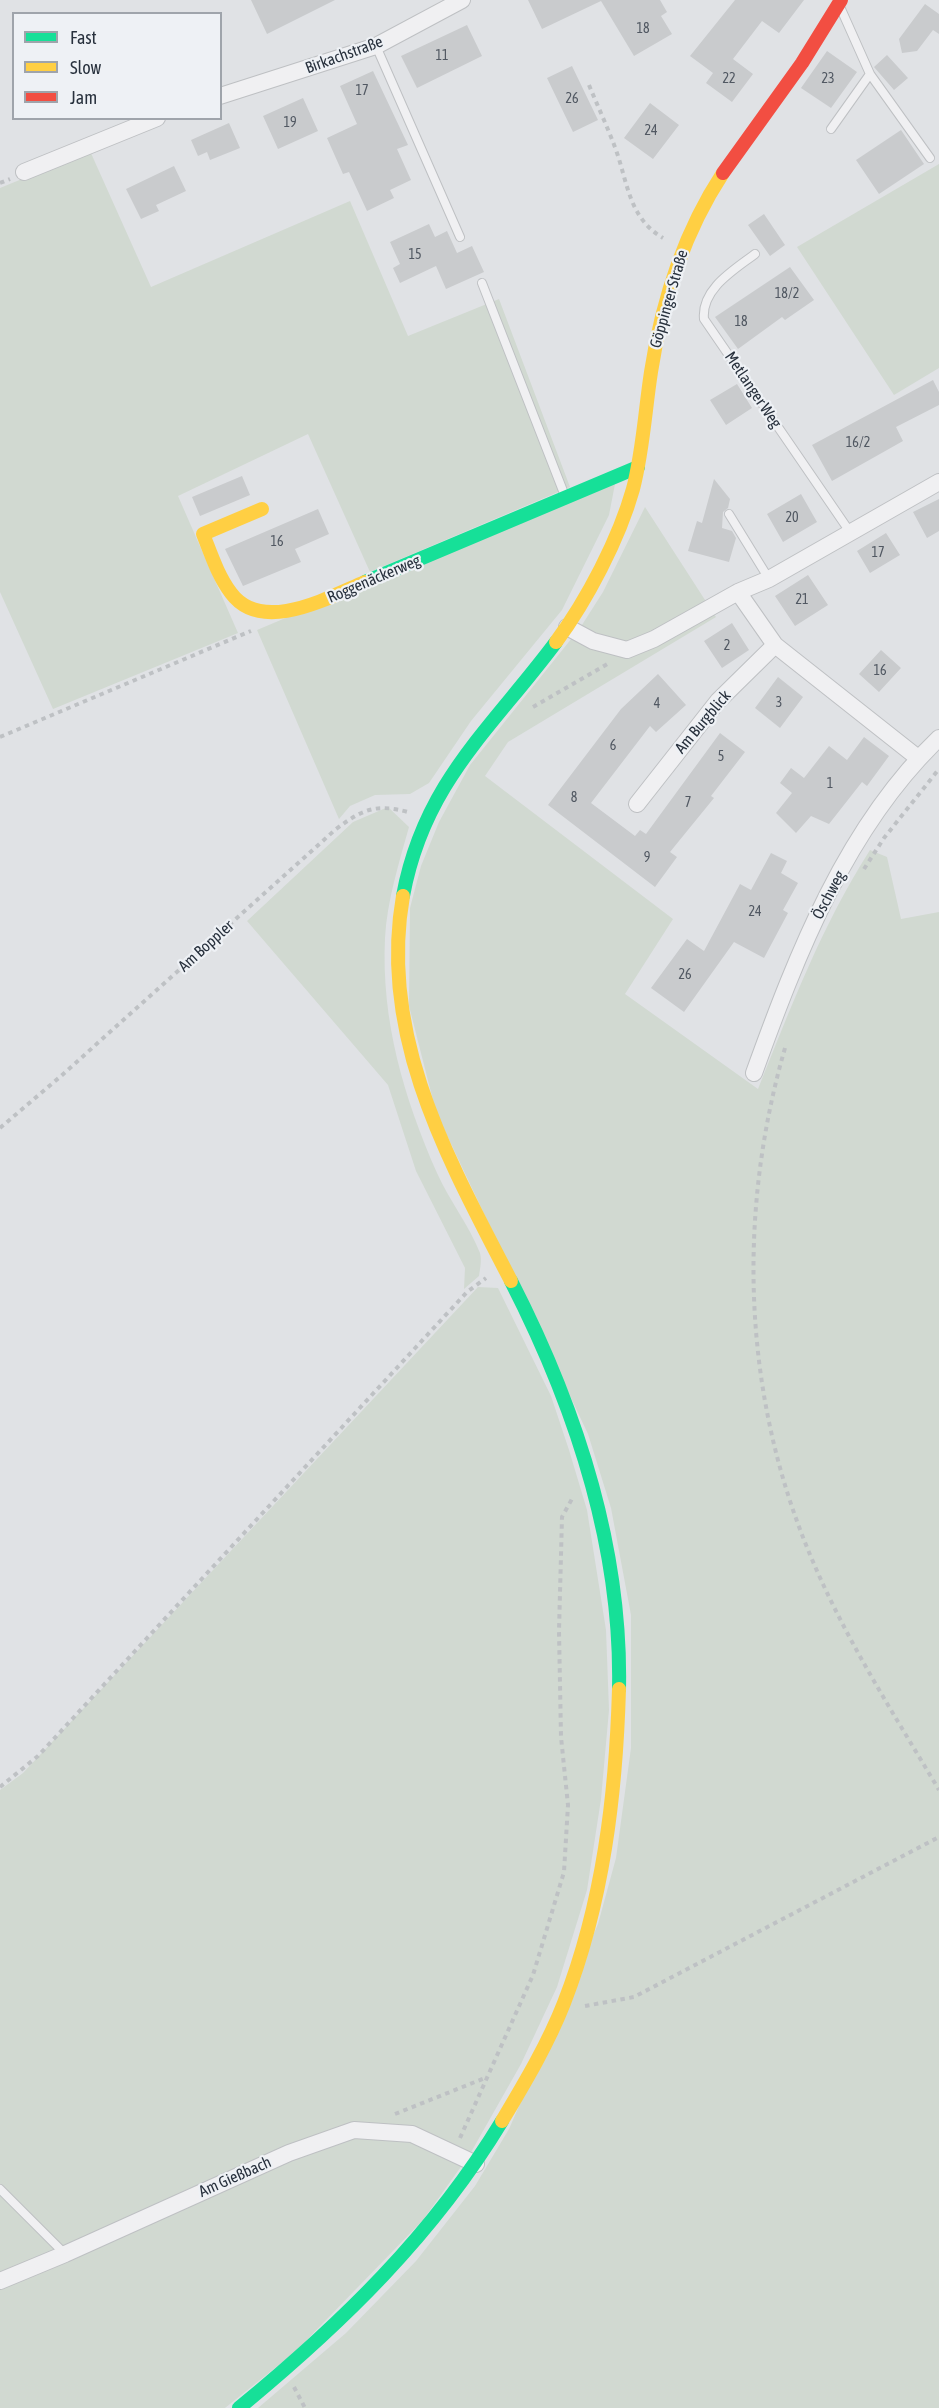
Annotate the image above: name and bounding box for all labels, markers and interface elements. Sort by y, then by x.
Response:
legend [12,12,222,120]
house number: 18 [636,21,650,37]
text: Fast [70,27,97,48]
street label: Birkachstraße [303,32,385,78]
house number: 11 [435,48,449,64]
text: Slow [70,57,101,78]
house number: 22 [722,71,736,87]
house number: 23 [821,71,835,87]
house number: 17 [355,83,369,99]
text: Jam [70,87,97,108]
house number: 26 [565,91,579,107]
house number: 19 [283,115,297,131]
house number: 24 [644,123,658,139]
house number: 15 [408,247,422,263]
street label: Göppinger Straße [646,248,692,350]
house number: 18/2 [775,286,799,302]
house number: 18 [734,314,748,330]
street label: Metlanger Weg [720,348,786,432]
house number: 16/2 [846,435,870,451]
house number: 20 [785,510,799,526]
house number: 16 [270,534,284,550]
house number: 17 [871,545,885,561]
street label: Roggenäckerweg [325,551,423,607]
house number: 21 [795,592,809,608]
house number: 2 [724,638,730,654]
house number: 16 [873,663,887,679]
street label: Am Burgblick [671,687,735,757]
house number: 3 [776,695,782,711]
house number: 4 [654,696,660,712]
house number: 6 [610,738,616,754]
house number: 5 [718,749,724,765]
house number: 1 [827,776,833,792]
house number: 8 [571,790,577,806]
house number: 7 [685,795,691,811]
house number: 9 [644,850,650,866]
street label: Öschweg [808,867,850,923]
house number: 24 [748,904,762,920]
street label: Am Boppler [174,916,238,976]
house number: 26 [678,967,692,983]
street label: Am Gießbach [196,2153,274,2201]

